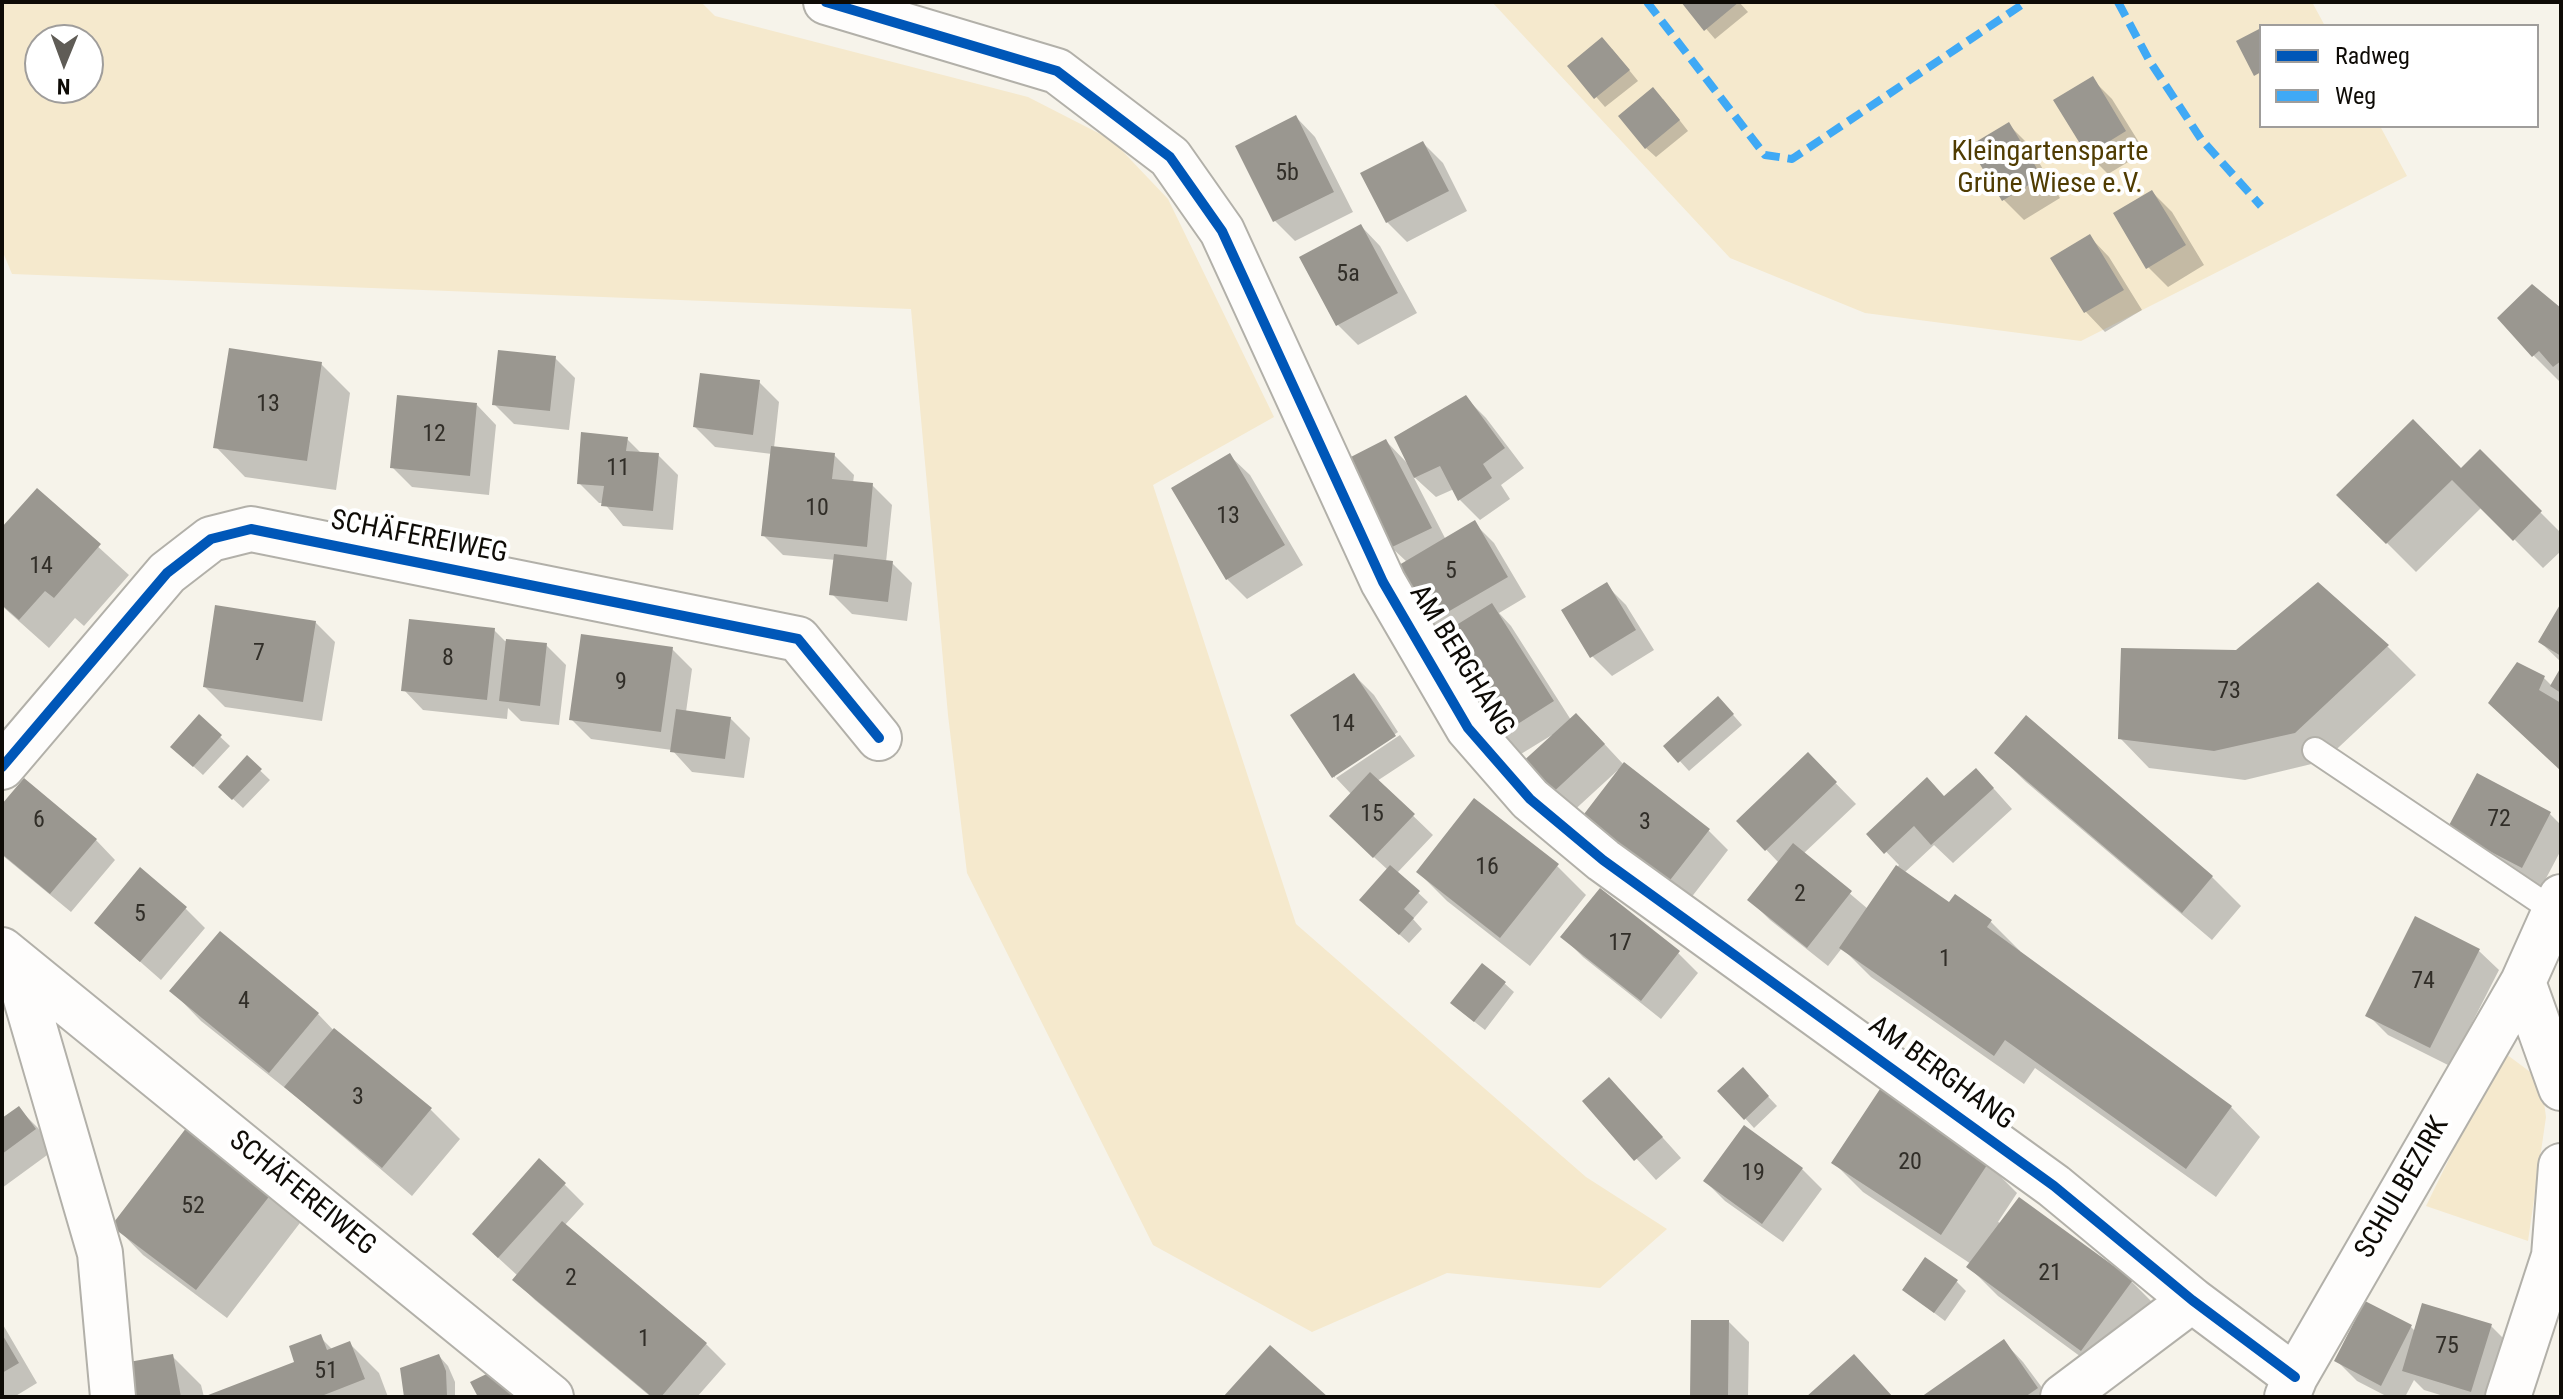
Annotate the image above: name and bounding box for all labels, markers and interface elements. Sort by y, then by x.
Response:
north arrow [24,24,104,104]
legend [2259,24,2539,128]
text: Radweg [2335,42,2410,70]
text: N [57,74,71,99]
text: Weg [2335,82,2376,110]
park label: Kleingartensparte Grüne Wiese e.V. [1952,136,2148,202]
house number: 5b [1275,160,1299,188]
house number: 5a [1336,261,1360,289]
house number: 13 [256,391,280,419]
house number: 12 [422,421,446,449]
house number: 11 [606,455,630,483]
house number: 10 [805,495,829,523]
house number: 13 [1216,503,1240,531]
street label: SCHÄFEREIWEG [328,504,510,572]
house number: 14 [29,553,53,581]
house number: 5 [1445,558,1457,586]
street label: AM BERGHANG [1401,579,1521,743]
house number: 7 [253,640,265,668]
house number: 8 [442,645,454,673]
house number: 9 [615,669,627,697]
house number: 73 [2217,678,2241,706]
house number: 14 [1331,711,1355,739]
house number: 15 [1360,801,1384,829]
house number: 72 [2487,806,2511,834]
house number: 6 [33,807,45,835]
house number: 3 [1639,809,1651,837]
house number: 16 [1475,854,1499,882]
house number: 2 [1794,881,1806,909]
house number: 5 [134,901,146,929]
house number: 17 [1608,930,1632,958]
house number: 1 [1939,946,1951,974]
house number: 74 [2411,968,2435,996]
house number: 4 [238,988,250,1016]
street label: AM BERGHANG [1862,1010,2020,1138]
house number: 3 [352,1084,364,1112]
street label: SCHULBEZIRK [2349,1111,2457,1265]
street label: SCHÄFEREIWEG [222,1125,382,1263]
house number: 20 [1898,1149,1922,1177]
house number: 19 [1741,1160,1765,1188]
house number: 52 [181,1193,205,1221]
house number: 21 [2038,1260,2062,1288]
house number: 2 [565,1265,577,1293]
house number: 1 [638,1326,650,1354]
house number: 75 [2435,1333,2459,1361]
house number: 51 [314,1358,338,1386]

